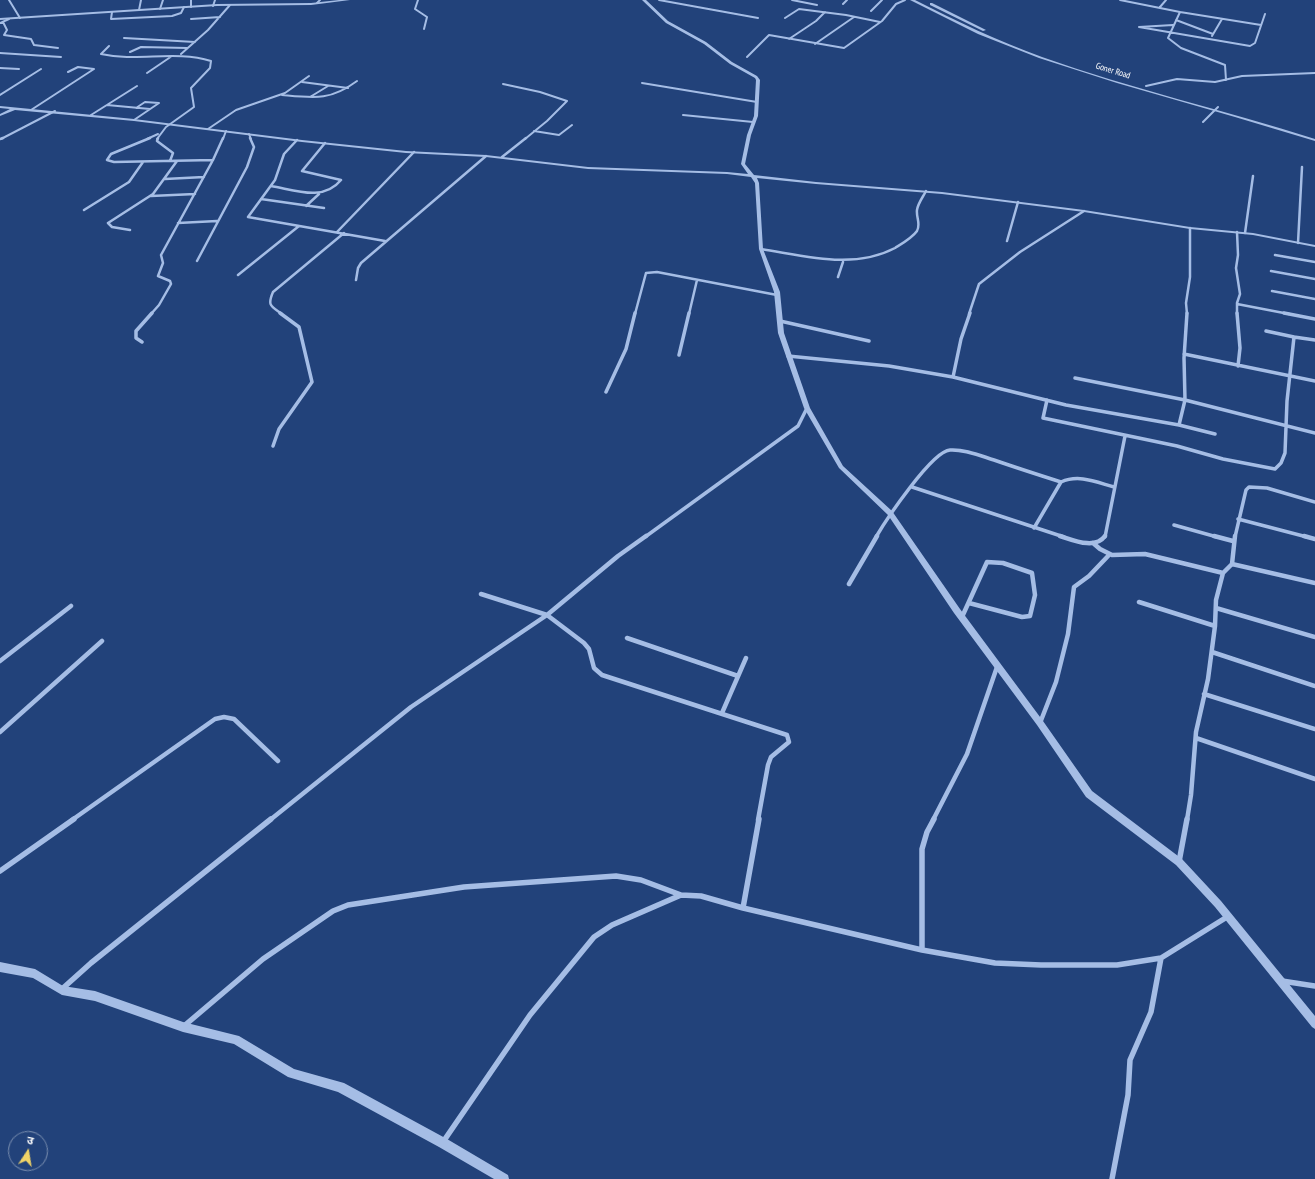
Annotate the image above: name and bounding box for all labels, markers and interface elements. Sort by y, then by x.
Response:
street label: Goner Road [1094,61,1132,81]
north arrow [8,1131,48,1171]
text: उ [26,1133,35,1148]

